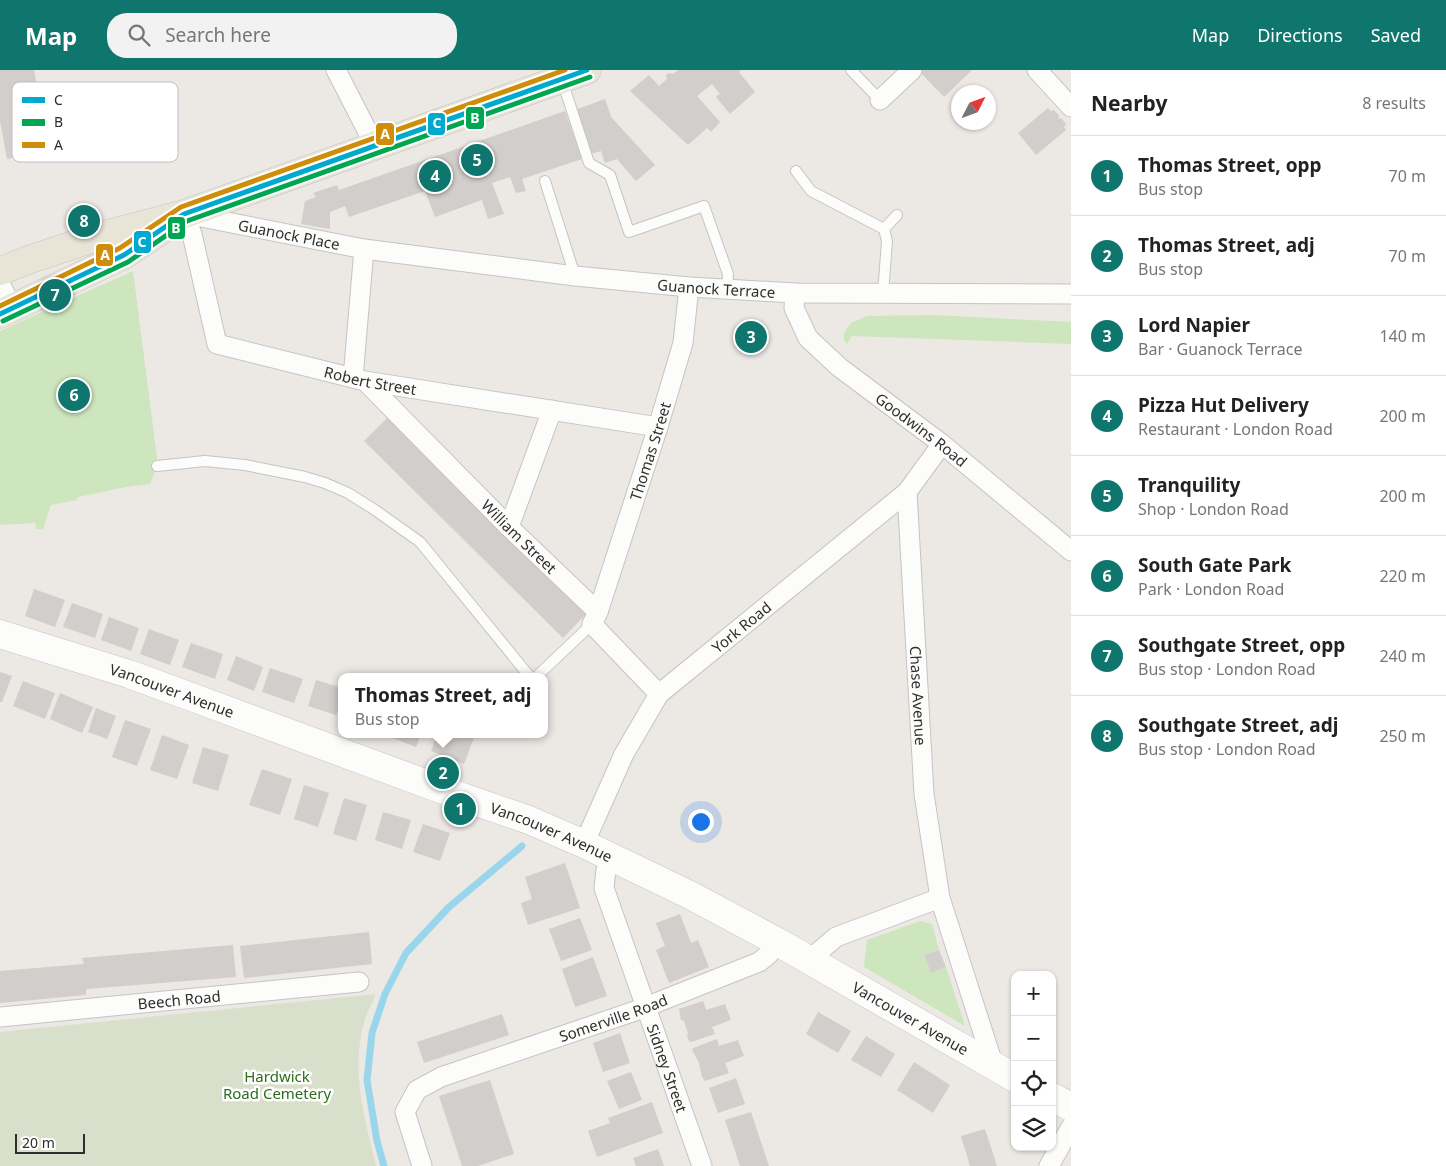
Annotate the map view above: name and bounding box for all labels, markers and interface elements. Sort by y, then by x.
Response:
search box [107,13,457,58]
text: Map [25,19,77,52]
icon: search [125,21,153,49]
text: Search here [165,22,271,48]
text: Map [1192,23,1229,47]
text: Directions [1257,23,1343,47]
text: Saved [1371,23,1421,47]
legend [12,82,178,162]
north arrow [951,85,996,130]
text: Nearby [1091,89,1167,117]
text: C [54,90,63,109]
text: 8 results [1362,92,1426,114]
line badge: B [465,106,485,130]
text: B [470,108,480,127]
text: B [54,112,63,131]
line badge: C [427,112,446,136]
text: C [433,113,442,132]
line badge: A [375,122,395,146]
text: A [380,124,390,143]
text: A [54,135,63,154]
pin: 5 [461,141,493,179]
text: Thomas Street, opp [1138,152,1322,178]
pin: 4 [419,157,451,195]
text: 1 [1102,165,1112,187]
text: 70 m [1389,165,1426,187]
text: Bus stop [1138,178,1203,200]
pin: 8 [68,202,100,240]
street label: Guanock Place [236,214,342,254]
line badge: B [167,216,186,240]
text: B [171,218,181,237]
line badge: C [133,230,152,254]
text: C [138,232,147,251]
text: Thomas Street, adj [1138,232,1315,258]
line badge: A [95,243,114,267]
text: A [100,245,110,264]
text: 2 [1102,245,1112,267]
text: 70 m [1389,245,1426,267]
text: Bus stop [1138,258,1203,280]
street label: Guanock Terrace [656,274,776,302]
pin: 7 [39,276,71,314]
text: Lord Napier [1138,312,1250,338]
pin: 3 [735,318,767,356]
text: 3 [1102,325,1112,347]
text: 140 m [1379,325,1426,347]
text: Bar · Guanock Terrace [1138,338,1302,360]
street label: Robert Street [322,361,418,399]
pin: 6 [58,376,90,414]
street label: Goodwins Road [872,388,971,471]
text: Pizza Hut Delivery [1138,392,1309,418]
street label: Thomas Street [625,399,675,503]
text: 4 [1102,405,1112,427]
text: 200 m [1379,405,1426,427]
text: Restaurant · London Road [1138,418,1333,440]
text: Tranquility [1138,472,1240,498]
text: 5 [1102,485,1112,507]
text: 200 m [1379,485,1426,507]
street label: William Street [477,495,562,578]
text: Shop · London Road [1138,498,1289,520]
text: South Gate Park [1138,552,1291,578]
text: 6 [1102,565,1112,587]
text: 220 m [1379,565,1426,587]
text: Park · London Road [1138,578,1284,600]
street label: York Road [707,597,775,657]
text: Southgate Street, opp [1138,632,1345,658]
street label: Chase Avenue [906,645,931,746]
text: 7 [1102,645,1112,667]
text: 240 m [1379,645,1426,667]
text: Bus stop · London Road [1138,658,1316,680]
street label: Vancouver Avenue [107,659,237,722]
popup [338,673,548,738]
text: Thomas Street, adj [355,682,531,708]
text: Bus stop [355,708,420,730]
text: Southgate Street, adj [1138,712,1338,738]
text: 8 [1102,725,1112,747]
text: 250 m [1379,725,1426,747]
text: Bus stop · London Road [1138,738,1316,760]
pin: 2 [427,754,459,792]
pin: 1 [444,790,476,828]
street label: Vancouver Avenue [488,797,616,866]
your location [688,809,714,835]
map controls [1011,971,1056,1151]
button: + [1011,971,1056,1016]
street label: Vancouver Avenue [849,977,972,1059]
street label: Beech Road [137,986,222,1014]
street label: Somerville Road [556,989,670,1046]
button: − [1011,1016,1056,1061]
street label: Sidney Street [643,1021,692,1115]
button: locate [1011,1061,1056,1106]
park label: Hardwick Road Cemetery [223,1066,331,1103]
button: layers [1011,1106,1056,1151]
scale bar [15,1131,85,1154]
text: 20 m [22,1133,55,1152]

